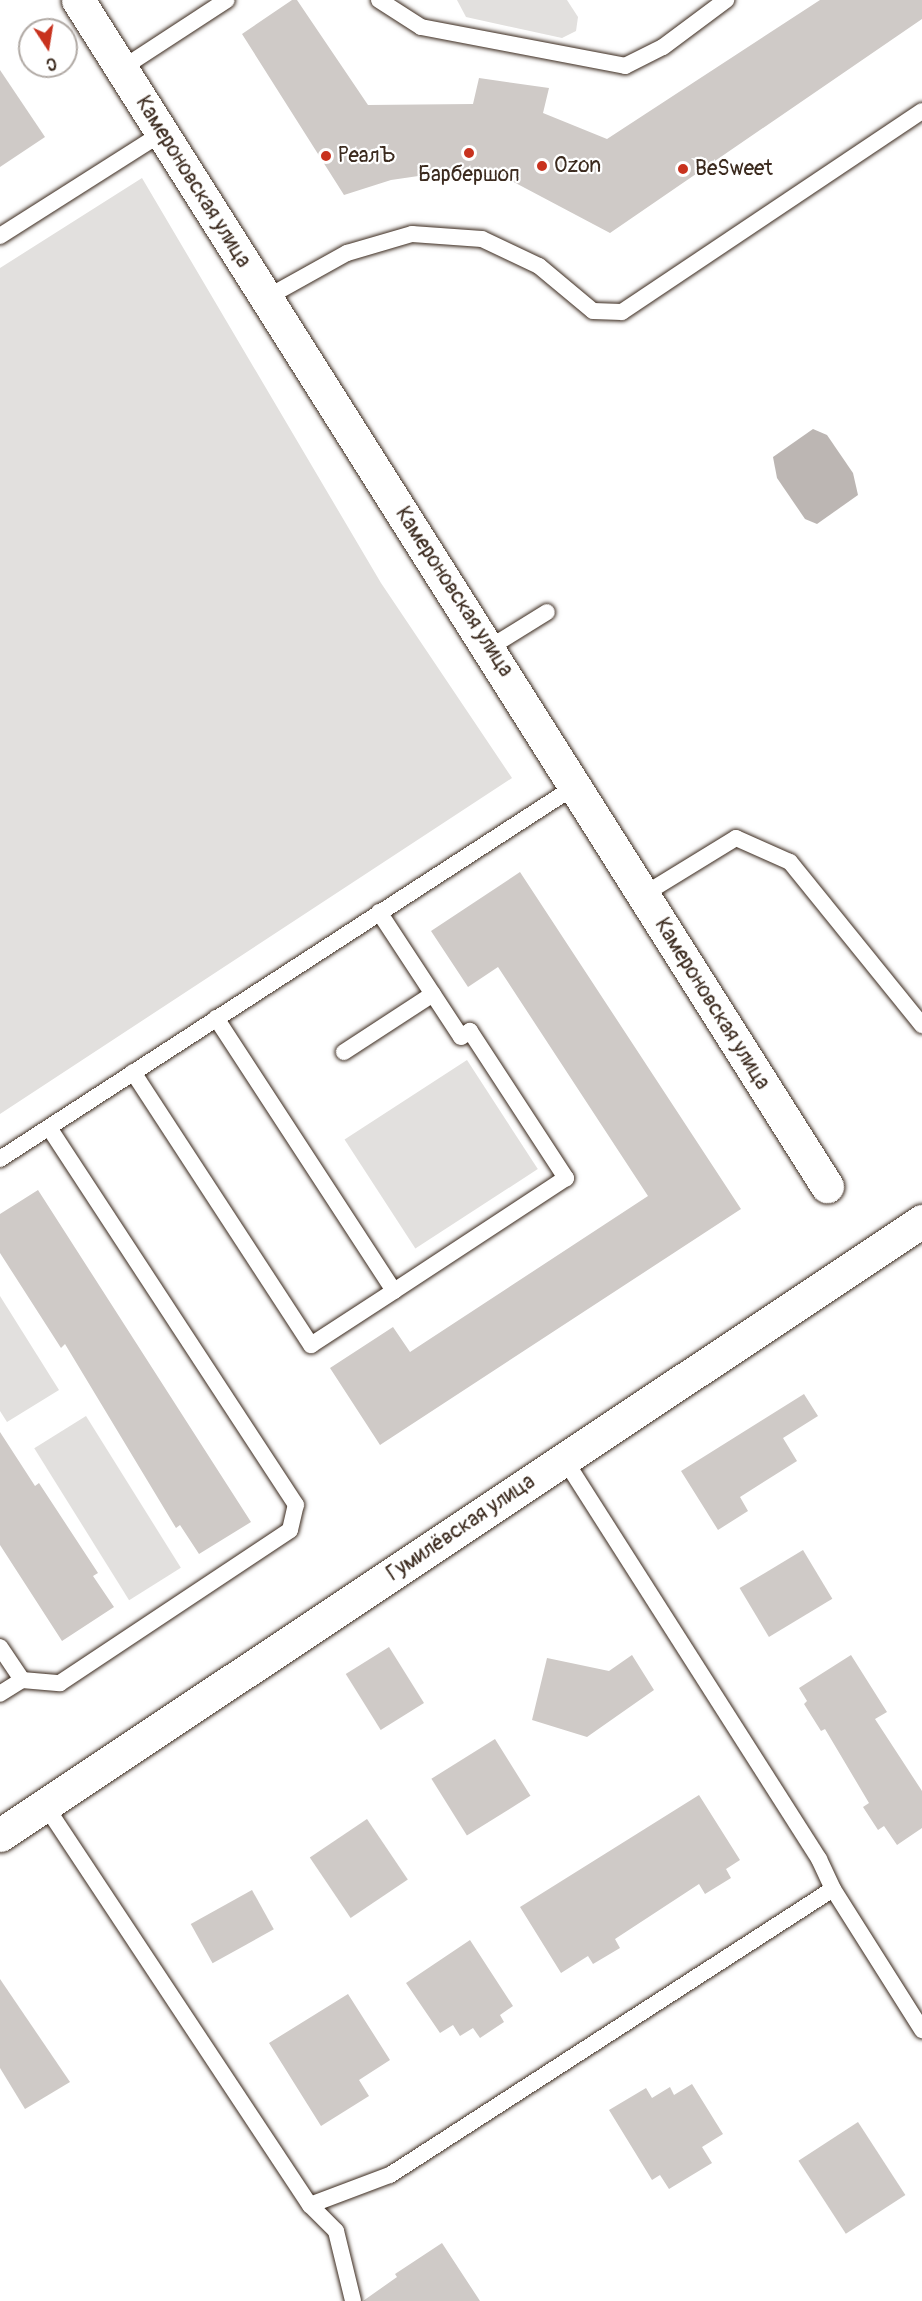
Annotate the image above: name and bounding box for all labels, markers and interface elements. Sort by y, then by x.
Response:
north arrow [18,18,78,78]
text: С [44,53,58,74]
street label: Камероновская улица [130,92,256,272]
place label: РеалЪ [338,143,395,169]
marker: Барбершоп [462,146,476,160]
marker: РеалЪ [319,149,333,163]
place label: Ozon [554,153,601,179]
place label: BeSweet [695,156,773,182]
marker: Ozon [535,159,549,173]
place label: Барбершоп [418,162,520,188]
marker: BeSweet [676,162,690,176]
street label: Камероновская улица [390,502,518,682]
street label: Камероновская улица [649,914,775,1094]
street label: Гумилёвская улица [382,1469,540,1587]

